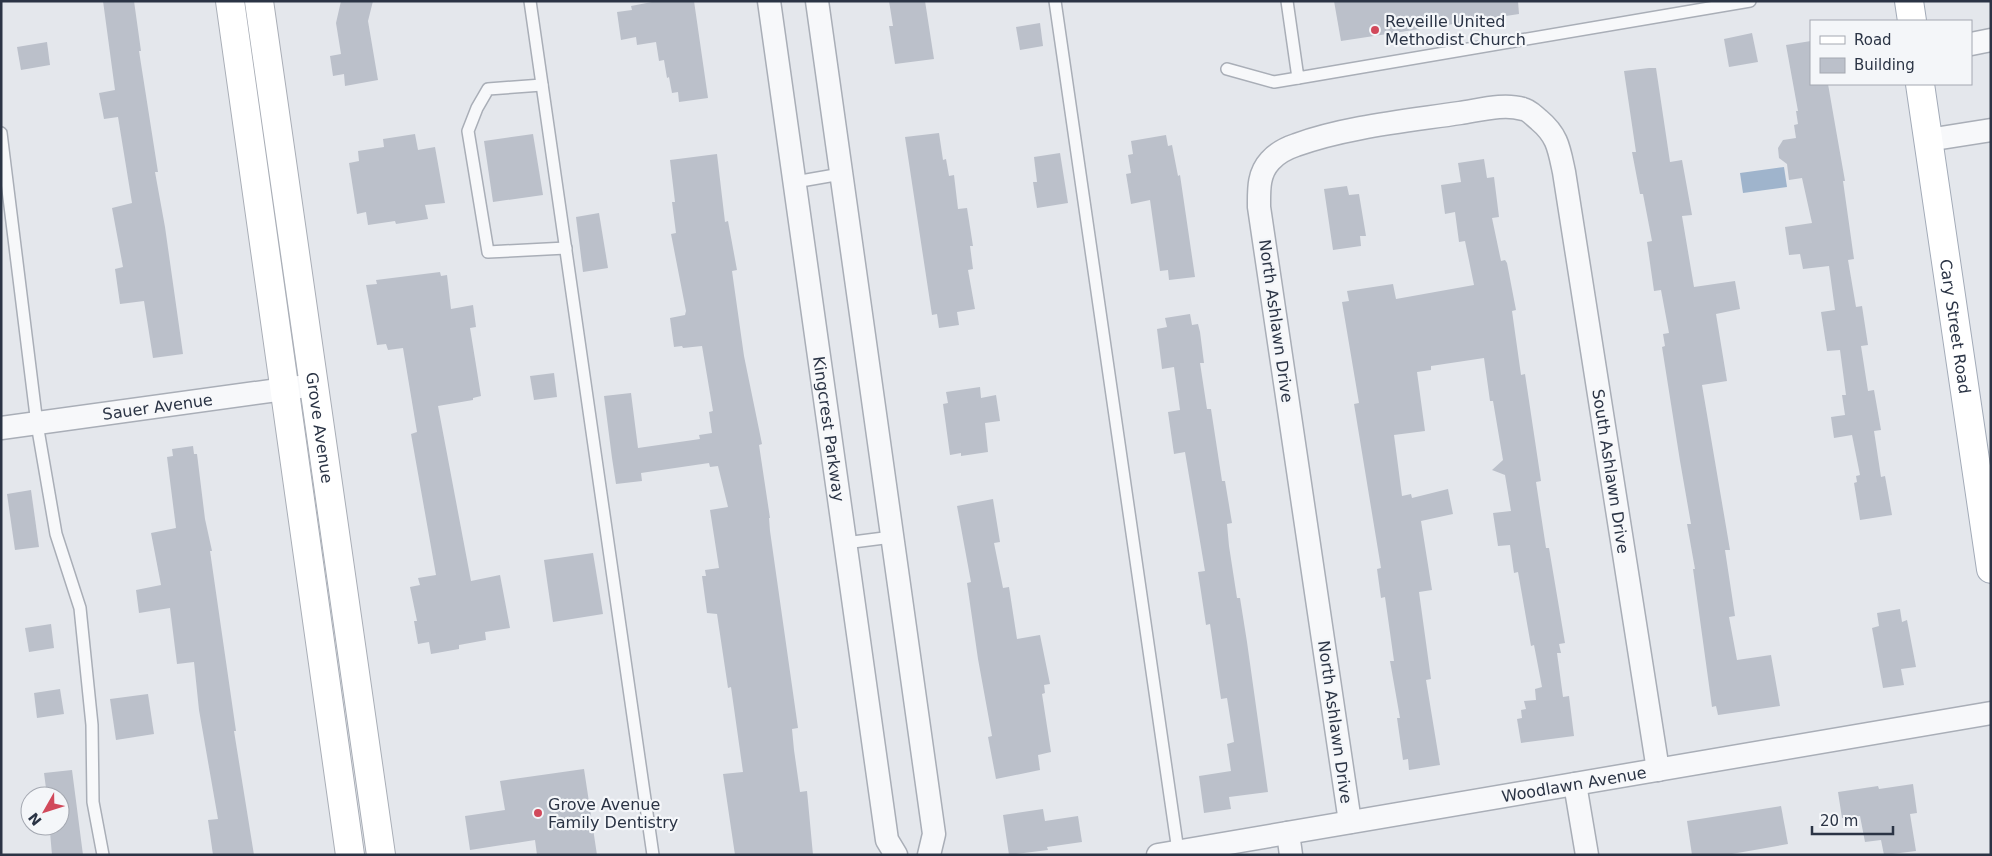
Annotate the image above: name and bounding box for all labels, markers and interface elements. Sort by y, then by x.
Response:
place label: Reveille United Methodist Church [1385,12,1526,49]
legend [1810,20,1972,85]
marker: Reveille United Methodist Church [1369,24,1381,36]
text: Road [1854,31,1892,49]
text: Building [1854,56,1915,74]
street label: North Ashlawn Drive [1255,238,1297,404]
street label: Cary Street Road [1936,258,1975,395]
street label: Kingcrest Parkway [810,355,849,503]
street label: Grove Avenue [303,371,337,485]
street label: South Ashlawn Drive [1589,388,1633,555]
street label: Sauer Avenue [101,390,214,423]
street label: North Ashlawn Drive [1314,639,1356,805]
street label: Woodlawn Avenue [1500,762,1648,806]
north arrow [20,786,70,836]
place label: Grove Avenue Family Dentistry [548,795,678,832]
scale bar [1812,804,1893,836]
marker: Grove Avenue Family Dentistry [532,807,544,819]
text: N [25,810,45,829]
text: 20 m [1820,812,1858,830]

